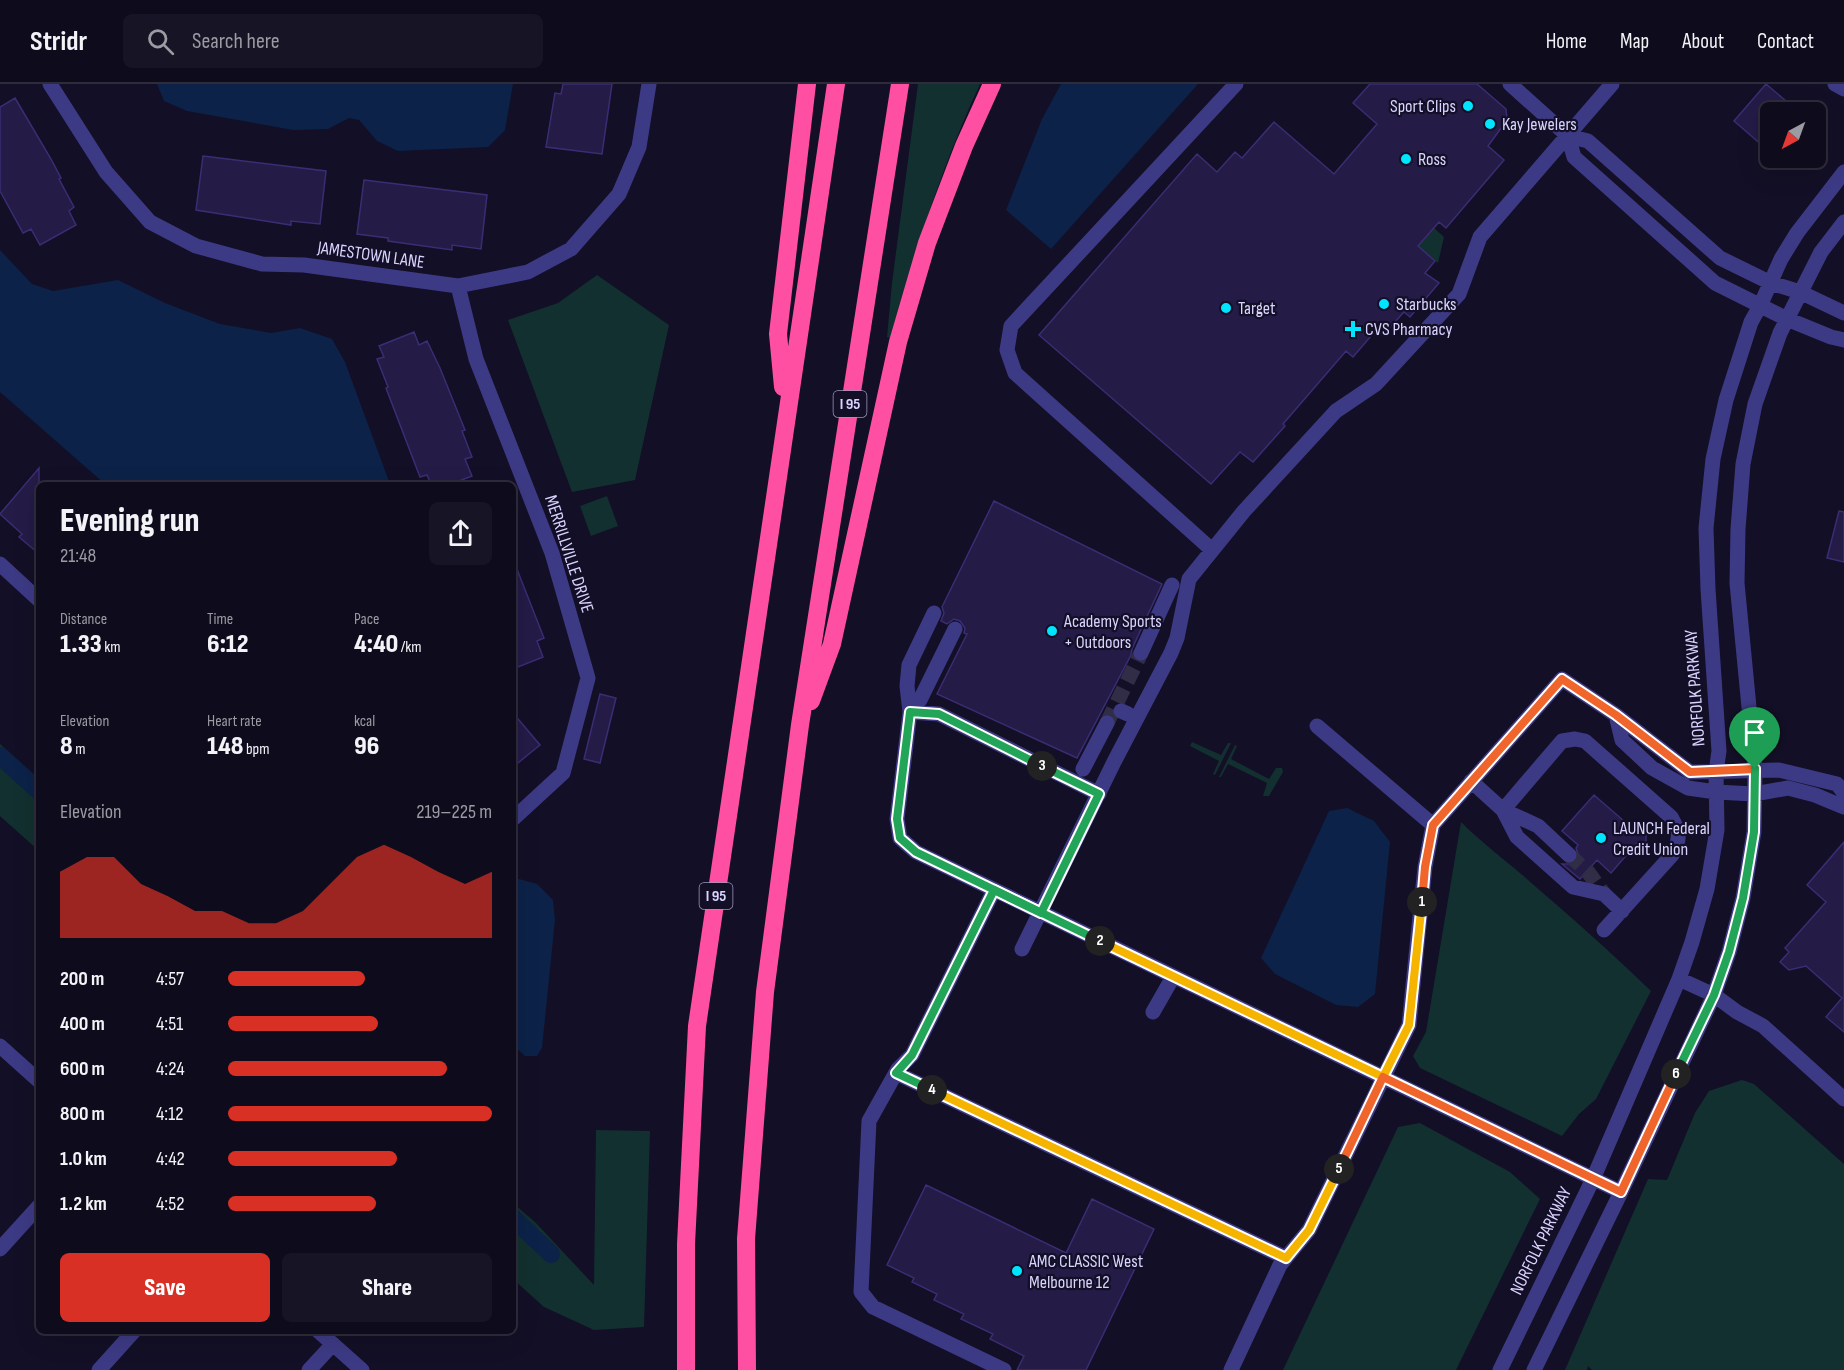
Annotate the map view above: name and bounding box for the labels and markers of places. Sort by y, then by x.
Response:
place label: Sport Clips [1390,96,1456,117]
marker: Sport Clips [1461,99,1475,113]
place label: Kay Jewelers [1502,114,1577,135]
marker: Kay Jewelers [1483,117,1497,131]
place label: Ross [1418,149,1446,170]
marker: Ross [1399,152,1413,166]
place label: Starbucks [1396,294,1456,315]
marker: Starbucks [1377,297,1391,311]
place label: Target [1238,298,1276,319]
marker: Target [1219,301,1233,315]
place label: CVS Pharmacy [1365,319,1452,340]
marker: CVS Pharmacy [1346,322,1360,336]
place label: Academy Sports + Outdoors [1063,611,1162,653]
marker: Academy Sports + Outdoors [1045,624,1059,638]
pin [1729,707,1780,769]
pin: 3 [1027,751,1057,781]
place label: LAUNCH Federal Credit Union [1613,818,1710,860]
marker: LAUNCH Federal Credit Union [1594,831,1608,845]
pin: 1 [1407,887,1437,917]
pin: 2 [1085,926,1115,956]
pin: 6 [1661,1059,1691,1089]
pin: 4 [917,1075,947,1105]
pin: 5 [1324,1154,1354,1184]
place label: AMC CLASSIC West Melbourne 12 [1028,1251,1144,1293]
marker: AMC CLASSIC West Melbourne 12 [1010,1264,1024,1278]

